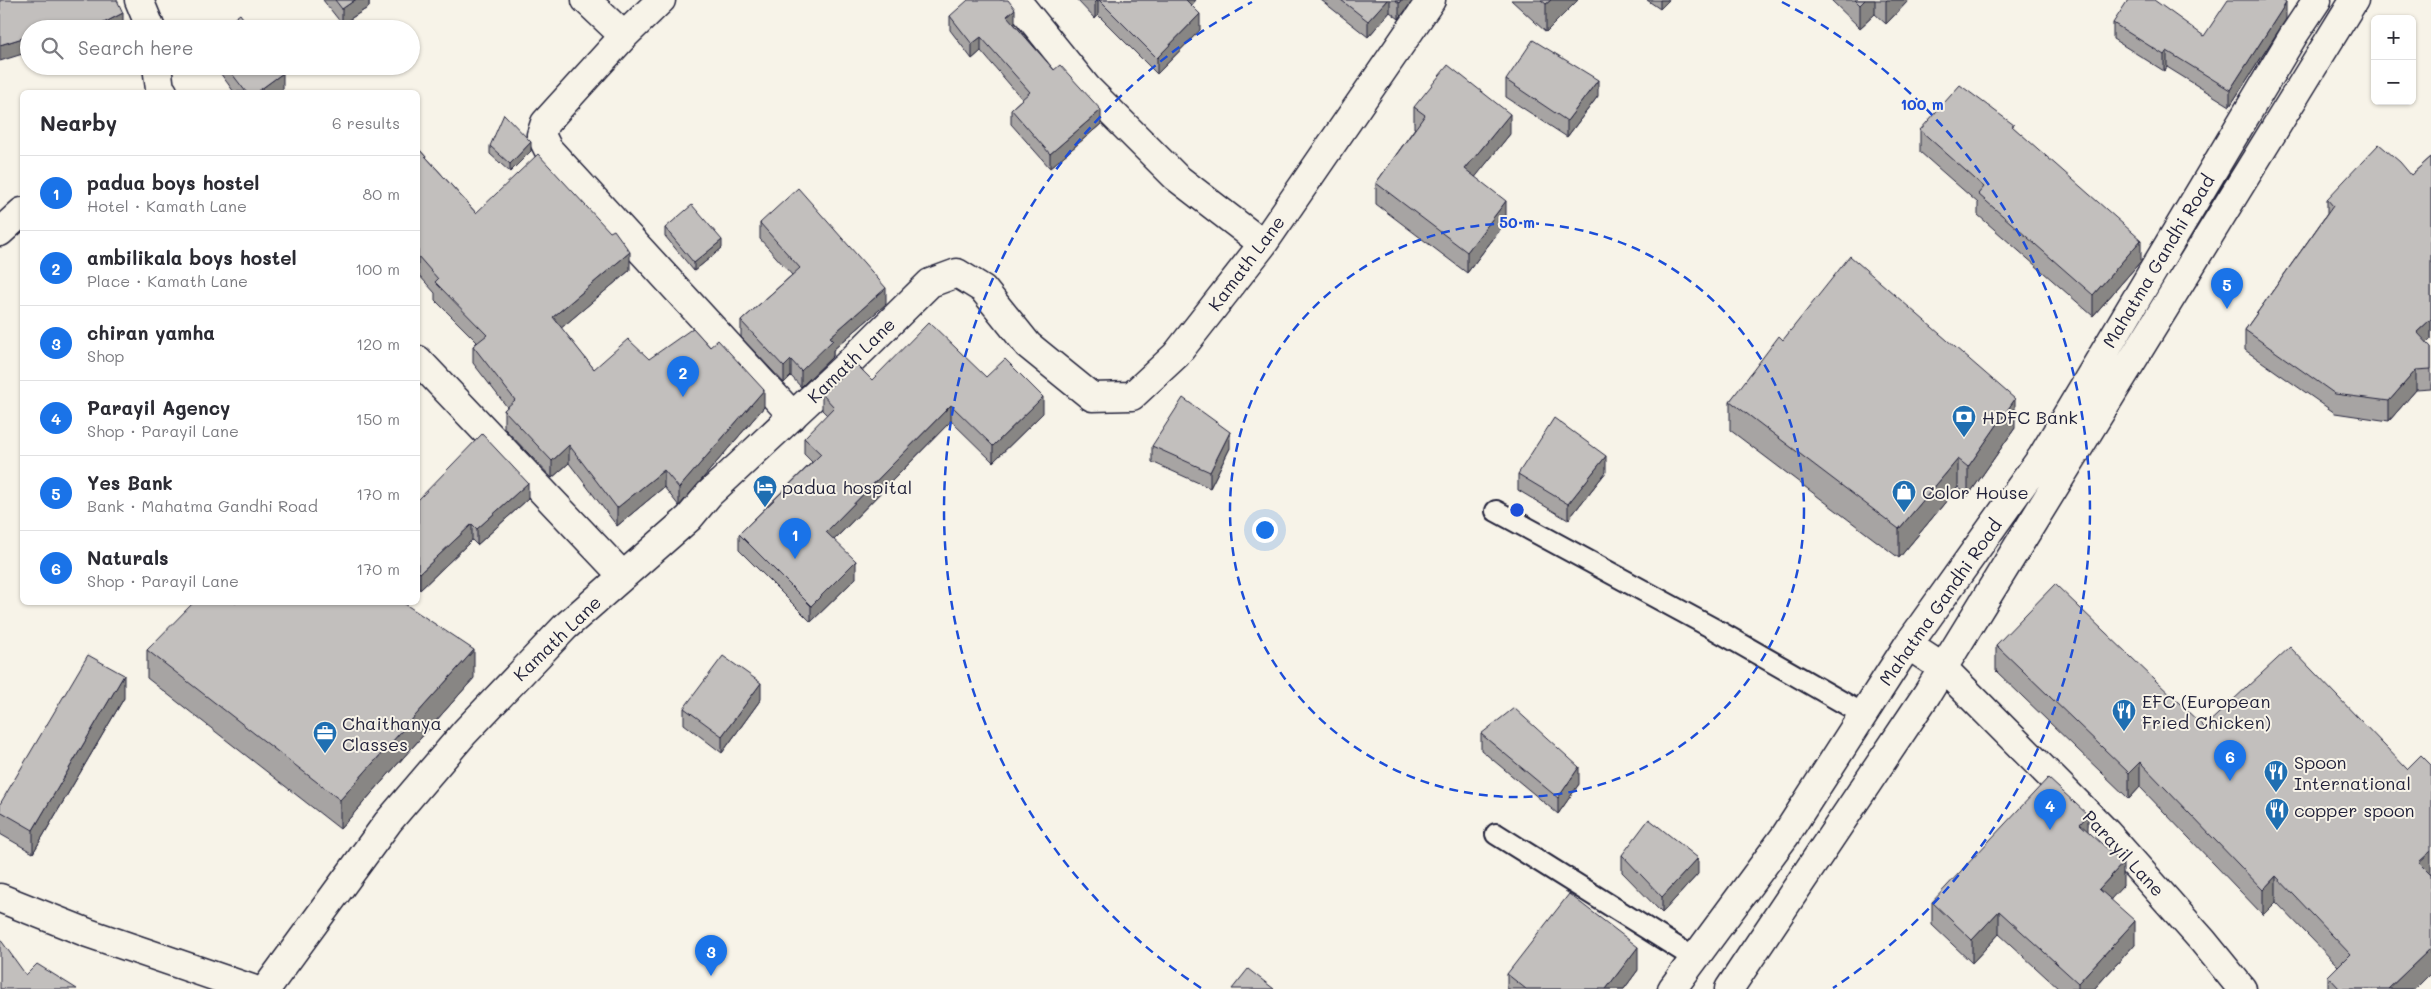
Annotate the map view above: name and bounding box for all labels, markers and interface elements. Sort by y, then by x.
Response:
map controls [2371,15,2416,105]
button: + [2371,15,2416,60]
search box [20,20,420,75]
icon: search [38,34,66,62]
text: Search here [78,35,194,60]
button: − [2371,60,2416,105]
text: 100 m [1900,94,1944,114]
text: Nearby [40,109,117,136]
text: 6 results [332,112,400,133]
text: padua boys hostel [87,170,259,195]
street label: Mahatma Gandhi Road [2097,170,2219,352]
text: 1 [52,183,60,204]
text: 80 m [363,183,400,204]
text: Hotel · Kamath Lane [87,195,247,216]
street label: Kamath Lane [1202,211,1290,315]
text: 50 m [1499,212,1535,232]
text: ambilikala boys hostel [87,245,297,270]
text: 2 [52,258,60,279]
text: 100 m [355,258,400,279]
pin: 5 [2211,268,2243,309]
text: Place · Kamath Lane [87,270,248,291]
street label: Kamath Lane [802,312,900,408]
text: chiran yamha [87,320,215,345]
text: 3 [51,333,61,354]
text: 120 m [356,333,400,354]
text: Shop [87,345,124,366]
pin: 2 [667,356,699,397]
text: Parayil Agency [87,395,230,420]
bank icon: HDFC Bank [1951,404,1977,438]
place label: HDFC Bank [1982,405,2078,429]
text: 4 [51,408,61,429]
text: 150 m [356,408,400,429]
text: Shop · Parayil Lane [87,420,239,441]
text: Yes Bank [87,470,173,495]
hotel icon: padua hospital [752,474,778,508]
place label: padua hospital [782,475,912,499]
shop icon: Color House [1891,479,1917,513]
place label: Color House [1922,480,2029,504]
text: 5 [51,483,61,504]
text: 170 m [356,483,400,504]
text: Bank · Mahatma Gandhi Road [87,495,318,516]
centre of rings [1508,501,1526,519]
street label: Mahatma Gandhi Road [1873,514,2007,690]
your location [1252,517,1278,543]
pin: 1 [779,518,811,559]
text: Naturals [87,545,169,570]
text: 6 [51,558,61,579]
text: 170 m [356,558,400,579]
text: Shop · Parayil Lane [87,570,239,591]
street label: Kamath Lane [508,590,606,686]
place label: EFC (European Fried Chicken) [2142,689,2271,734]
restaurant icon: EFC (European Fried Chicken) [2111,698,2137,732]
place label: Chaithanya Classes [342,711,442,756]
office icon: Chaithanya Classes [312,720,338,754]
pin: 6 [2214,740,2246,781]
place label: Spoon International [2294,750,2411,795]
restaurant icon: Spoon International [2263,759,2289,793]
pin: 4 [2034,789,2066,830]
restaurant icon: copper spoon [2264,797,2290,831]
place label: copper spoon [2294,798,2415,822]
street label: Parayil Lane [2078,805,2170,901]
pin: 3 [695,935,727,976]

